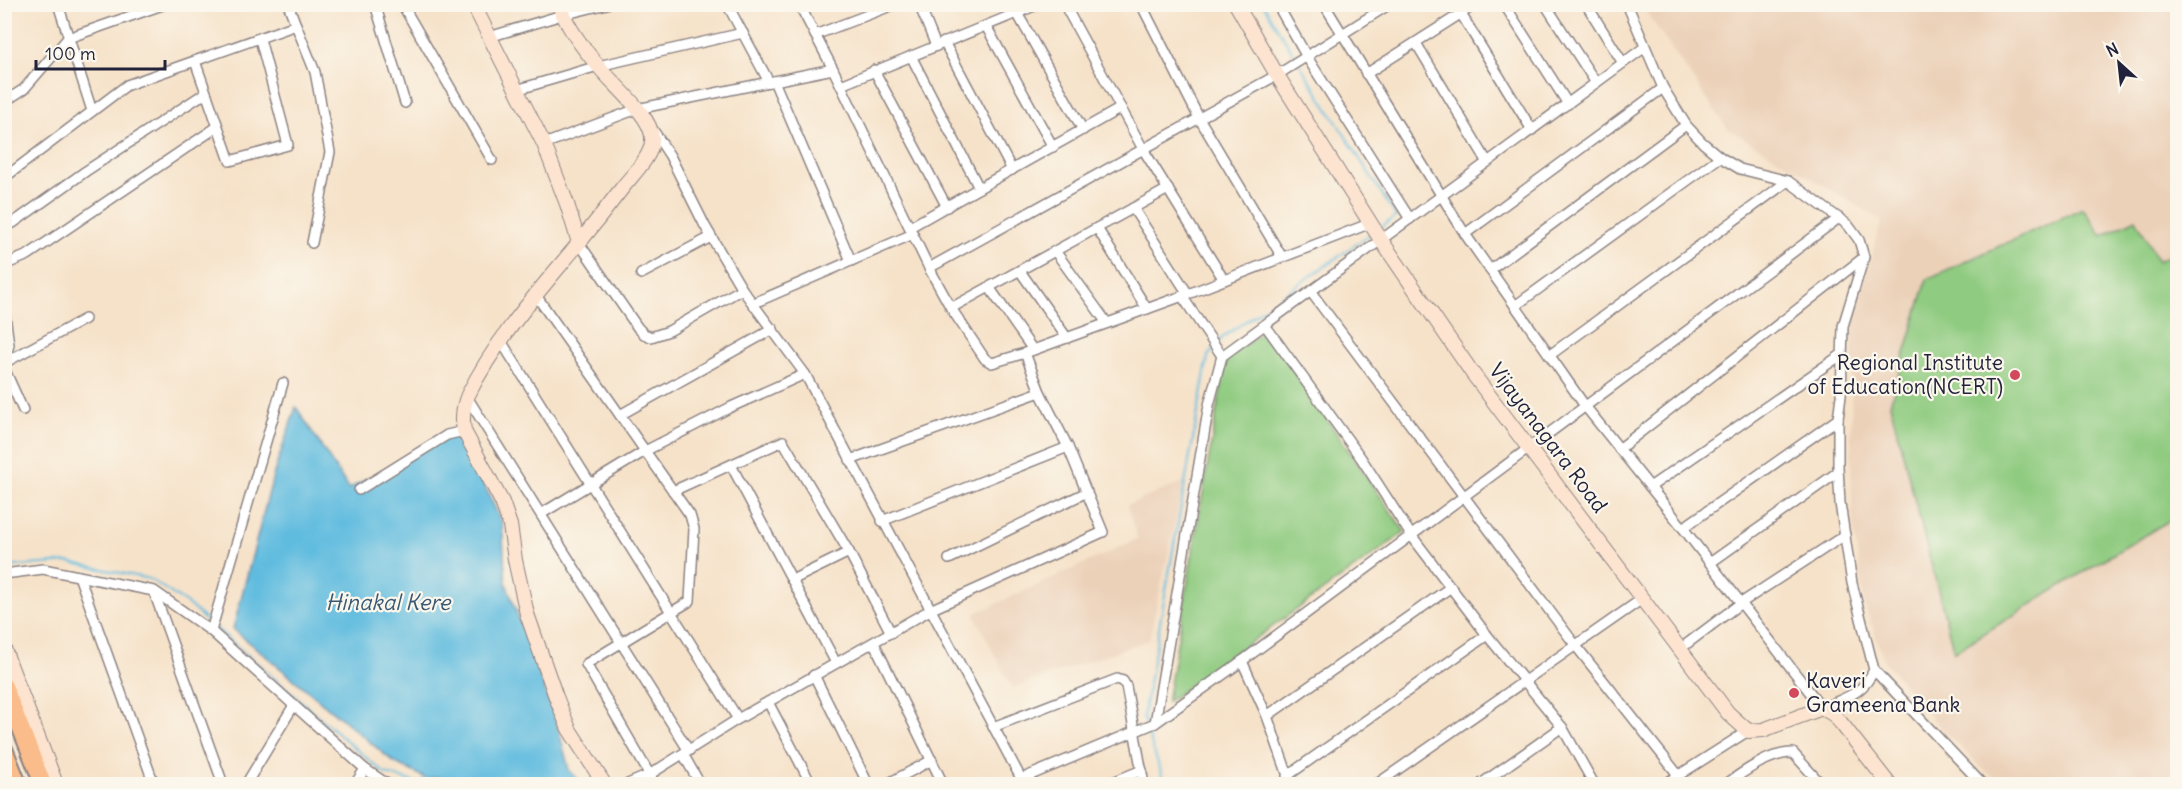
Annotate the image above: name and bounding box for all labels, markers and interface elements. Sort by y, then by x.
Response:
scale bar [36,33,165,71]
north arrow [2089,33,2149,93]
text: N [2103,38,2122,61]
text: 100 m [45,42,96,65]
place label: Regional Institute of Education(NCERT) [1808,349,2003,400]
street label: Vijayanagara Road [1483,357,1614,518]
marker: Regional Institute of Education(NCERT) [2008,368,2022,382]
water label: Hinakal Kere [326,588,453,616]
place label: Kaveri Grameena Bank [1806,667,1960,718]
marker: Kaveri Grameena Bank [1787,686,1801,700]

